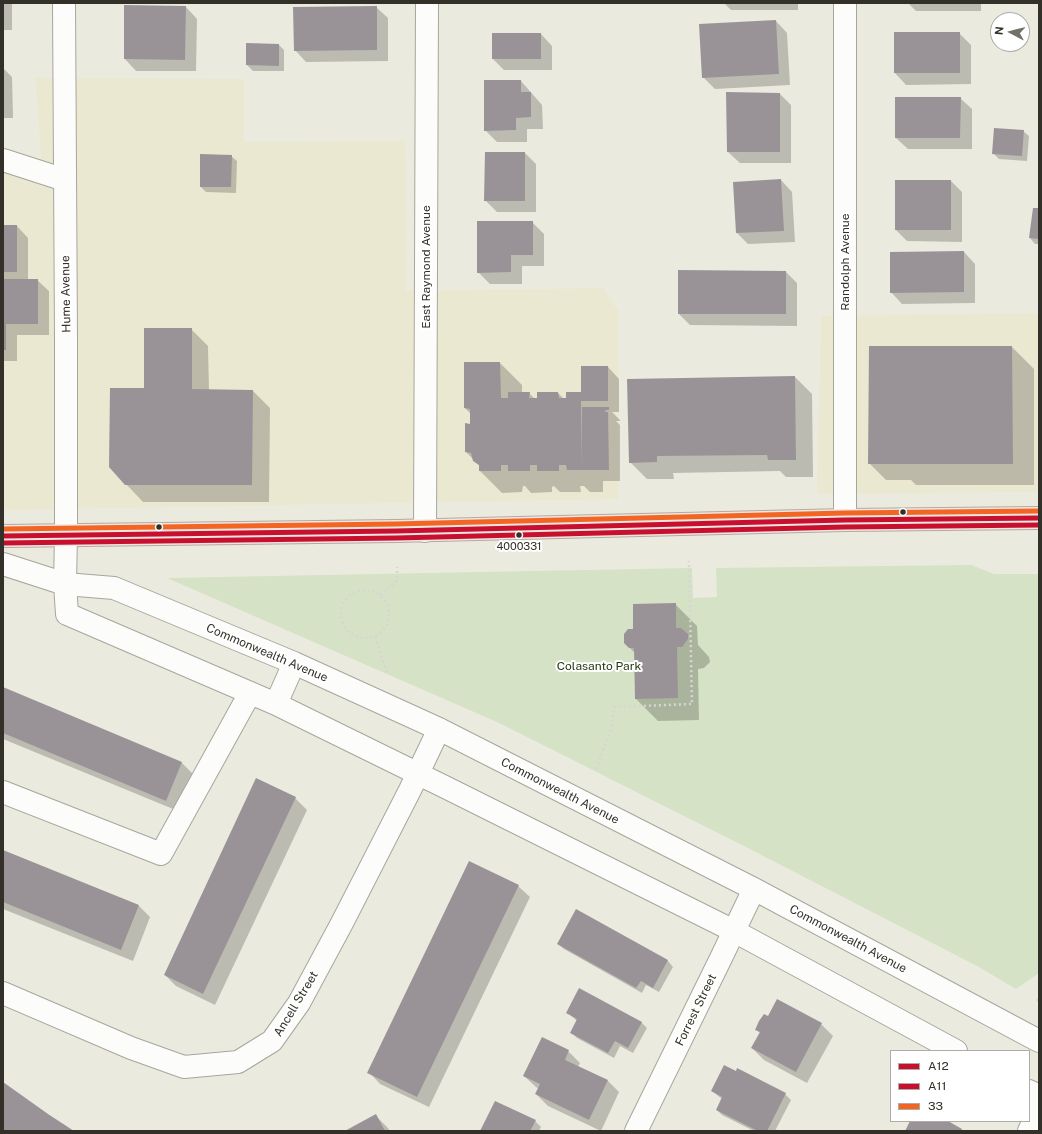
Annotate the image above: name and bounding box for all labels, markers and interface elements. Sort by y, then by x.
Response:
north arrow [990,12,1030,52]
text: N [993,26,1006,36]
street label: East Raymond Avenue [419,205,433,329]
street label: Randolph Avenue [838,213,852,311]
street label: Hume Avenue [58,255,74,333]
unlabelled marker [898,507,908,517]
unlabelled marker [154,522,164,532]
marker: 4000331 [514,530,524,540]
place label: 4000331 [496,540,542,554]
street label: Commonwealth Avenue [204,621,330,685]
park label: Colasanto Park [557,659,641,673]
street label: Commonwealth Avenue [498,755,622,827]
street label: Commonwealth Avenue [787,902,909,976]
street label: Ancell Street [271,969,321,1039]
street label: Forrest Street [672,972,720,1048]
legend [890,1050,1030,1122]
text: A12 [928,1059,949,1073]
text: A11 [928,1079,946,1093]
text: 33 [928,1099,943,1113]

